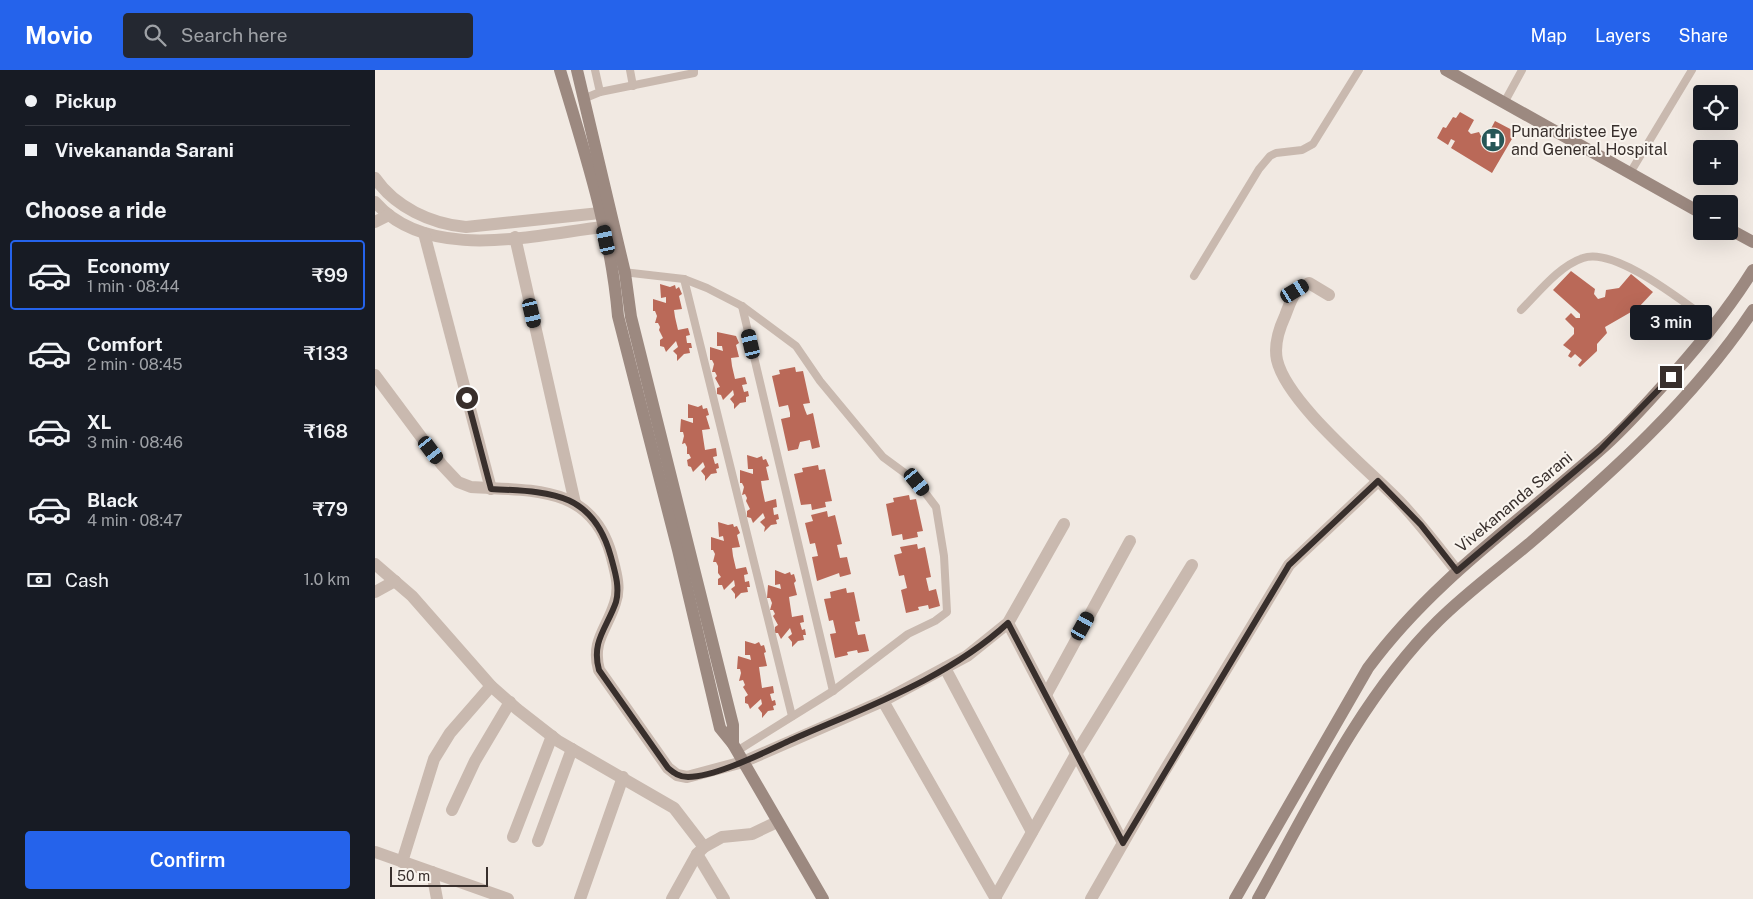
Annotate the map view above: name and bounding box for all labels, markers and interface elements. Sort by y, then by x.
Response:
search box [123,13,473,58]
text: Movio [25,21,93,49]
icon: search [141,21,169,49]
text: Search here [181,24,288,46]
text: Map [1531,25,1567,46]
text: Layers [1595,25,1651,46]
text: Share [1679,25,1728,46]
map controls [1693,85,1738,240]
button: locate [1693,85,1738,130]
text: Pickup [55,90,117,112]
place label: Punardristee Eye and General Hospital [1511,122,1668,159]
hospital icon: Punardristee Eye and General Hospital [1480,127,1506,153]
text: Vivekananda Sarani [55,139,234,161]
button: + [1693,140,1738,185]
button: − [1693,195,1738,240]
text: Choose a ride [25,197,167,223]
car [595,224,616,256]
icon: car [27,253,72,298]
text: Economy [87,255,170,277]
text: ₹99 [312,264,348,286]
text: 1 min · 08:44 [87,277,180,296]
car [1278,277,1311,305]
car [521,297,542,329]
callout: 3 min [1630,304,1712,340]
text: 3 min [1650,313,1692,332]
car [740,328,761,360]
icon: car [27,331,72,376]
text: Comfort [87,333,163,355]
text: ₹133 [304,342,348,364]
text: 2 min · 08:45 [87,355,183,374]
route end [1660,366,1682,388]
route start [456,387,478,409]
icon: car [27,409,72,454]
text: XL [87,411,112,433]
text: ₹168 [304,420,348,442]
text: 3 min · 08:46 [87,433,183,452]
car [415,434,446,466]
street label: Vivekananda Sarani [1452,448,1576,556]
car [901,466,932,498]
icon: car [27,487,72,532]
text: Black [87,489,138,511]
text: ₹79 [313,498,348,520]
text: 4 min · 08:47 [87,511,183,530]
icon: cash [25,566,53,594]
text: Cash [65,569,109,591]
text: 1.0 km [303,570,350,589]
car [1069,609,1096,643]
button: Confirm [25,831,350,889]
scale bar [390,864,487,887]
text: 50 m [397,868,430,884]

